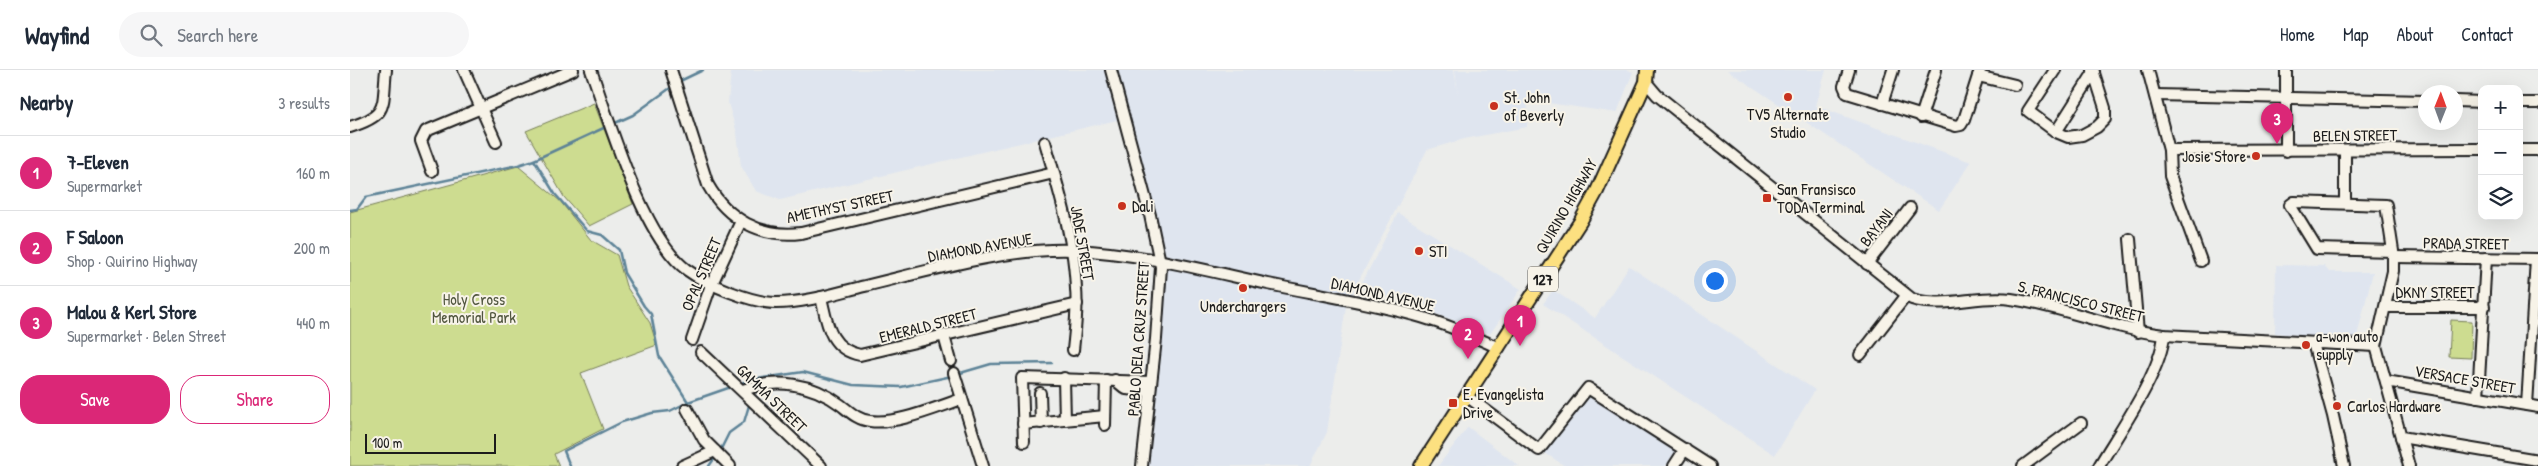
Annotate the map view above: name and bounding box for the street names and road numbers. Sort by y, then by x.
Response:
street label: BELEN STREET [2313,123,2398,147]
street label: QUIRINO HIGHWAY [1530,154,1602,258]
street label: AMETHYST STREET [785,184,896,228]
street label: BAYANI [1854,203,1898,251]
street label: JADE STREET [1066,204,1101,283]
street label: DIAMOND AVENUE [926,227,1034,267]
street label: PRADA STREET [2423,231,2509,255]
street label: OPAL STREET [676,233,727,314]
street label: PABLO DELA CRUZ STREET [1122,261,1154,417]
road number: 127 [1528,266,1558,292]
street label: DIAMOND AVENUE [1329,271,1437,317]
street label: S. FRANCISCO STREET [2016,275,2147,327]
street label: DKNY STREET [2396,281,2475,303]
street label: EMERALD STREET [877,302,980,348]
street label: GAMMA STREET [732,359,812,437]
street label: VERSACE STREET [2413,359,2518,399]

